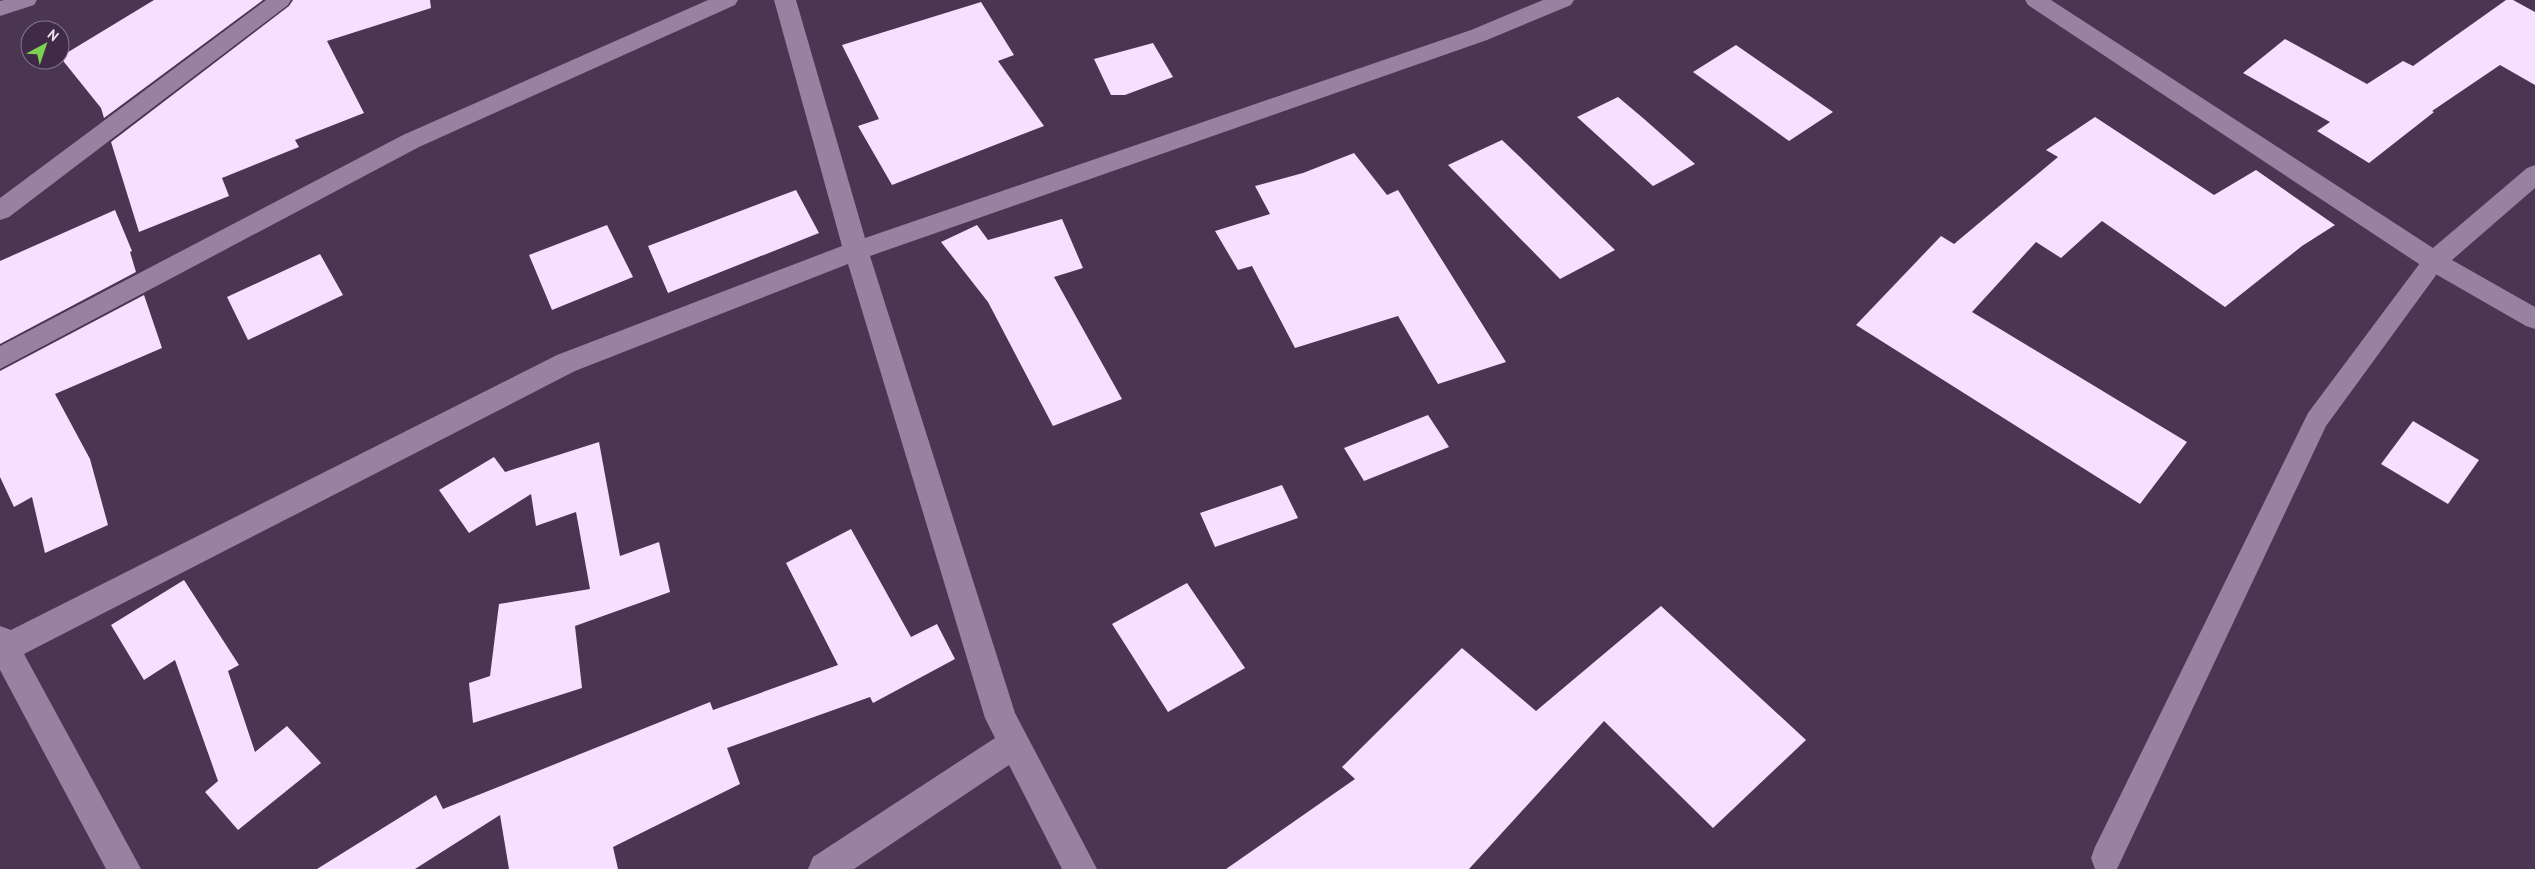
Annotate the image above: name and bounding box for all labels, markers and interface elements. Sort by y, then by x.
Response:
north arrow [20,20,70,70]
text: N [44,25,63,45]

